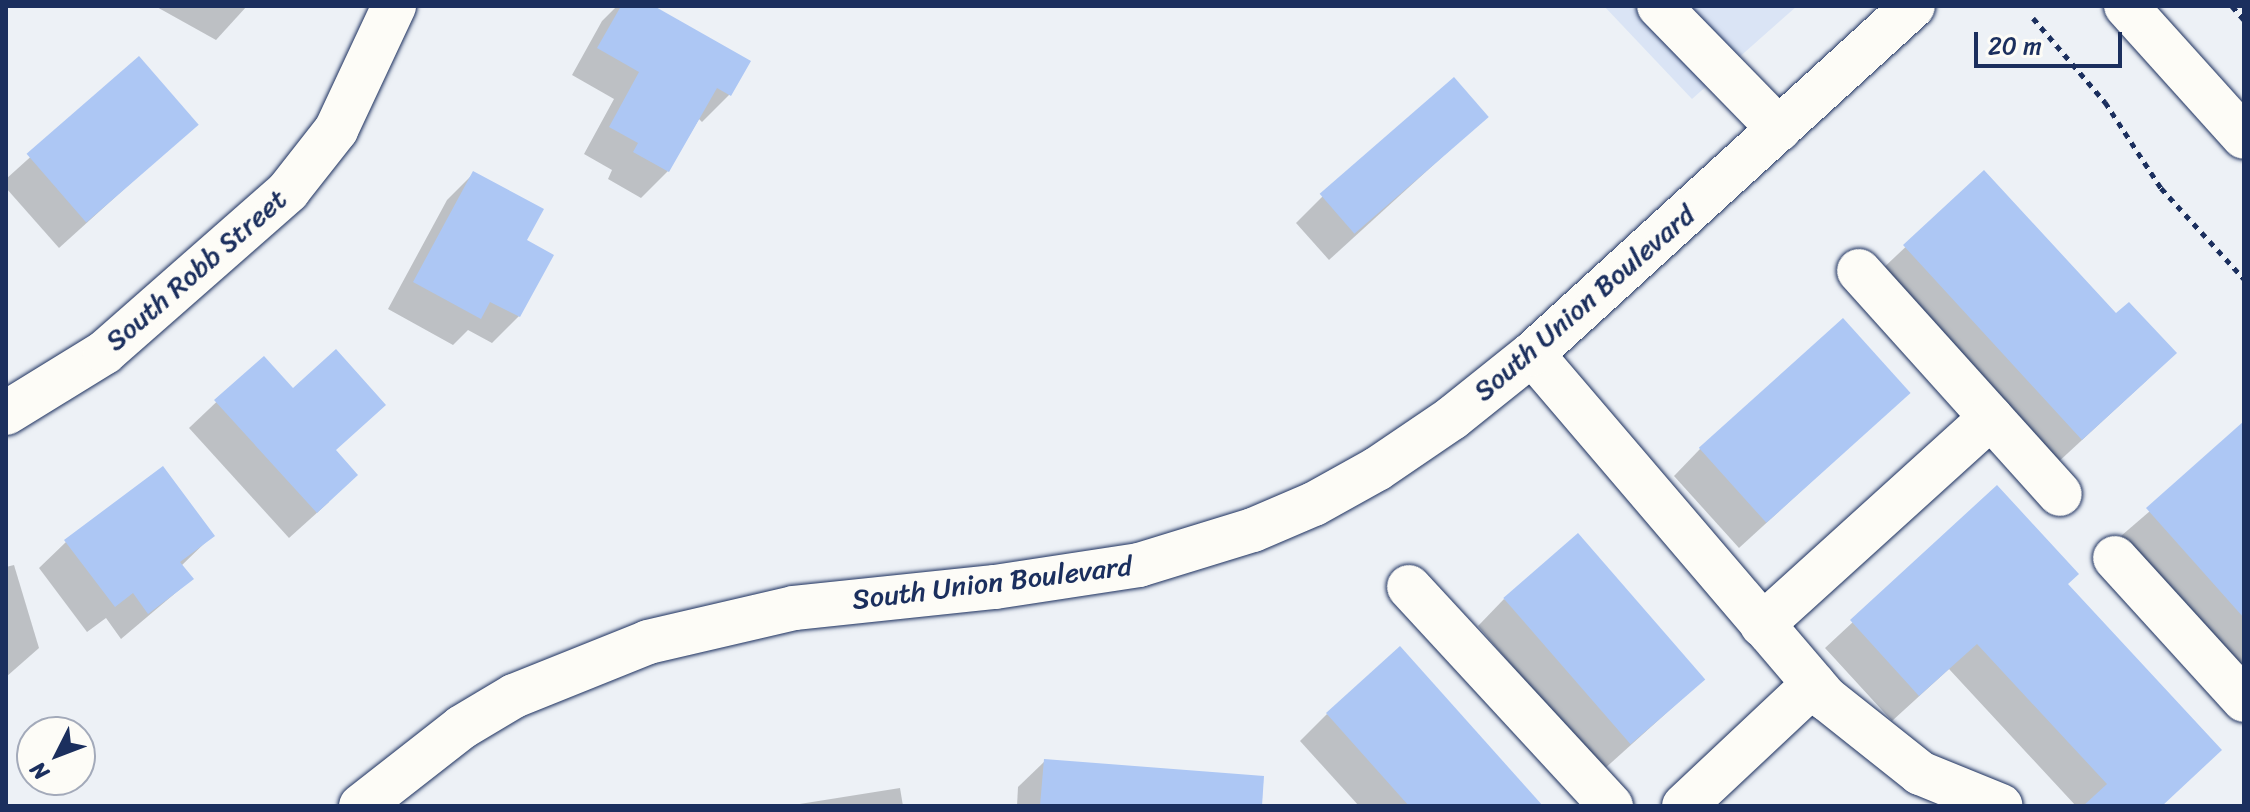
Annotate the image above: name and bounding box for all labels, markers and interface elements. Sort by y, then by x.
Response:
scale bar [1978,16,2126,66]
text: 20 m [1988,25,2042,67]
street label: South Robb Street [98,181,294,359]
street label: South Union Boulevard [1467,198,1701,408]
street label: South Union Boulevard [851,549,1133,617]
north arrow [16,716,96,796]
text: N [20,752,59,790]

